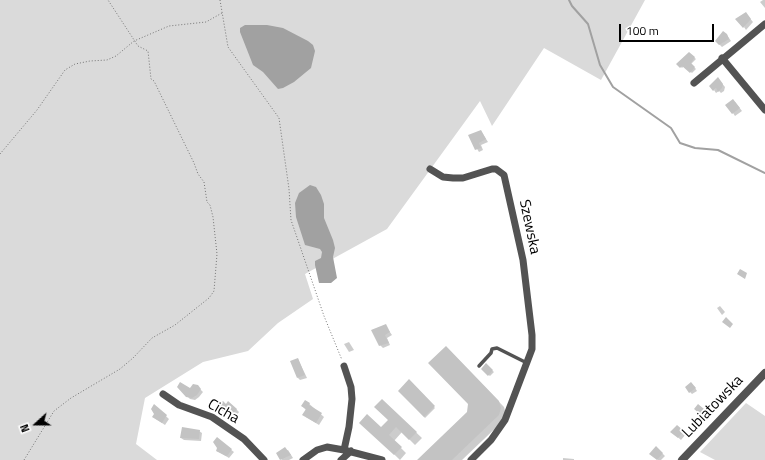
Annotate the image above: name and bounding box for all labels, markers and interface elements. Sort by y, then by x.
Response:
scale bar [621,16,716,42]
text: 100 m [626,21,659,40]
street label: Szewska [514,198,544,256]
street label: Lubiatowska [679,372,747,442]
street label: Cicha [204,396,242,428]
north arrow [16,404,56,444]
text: N [16,422,34,435]

